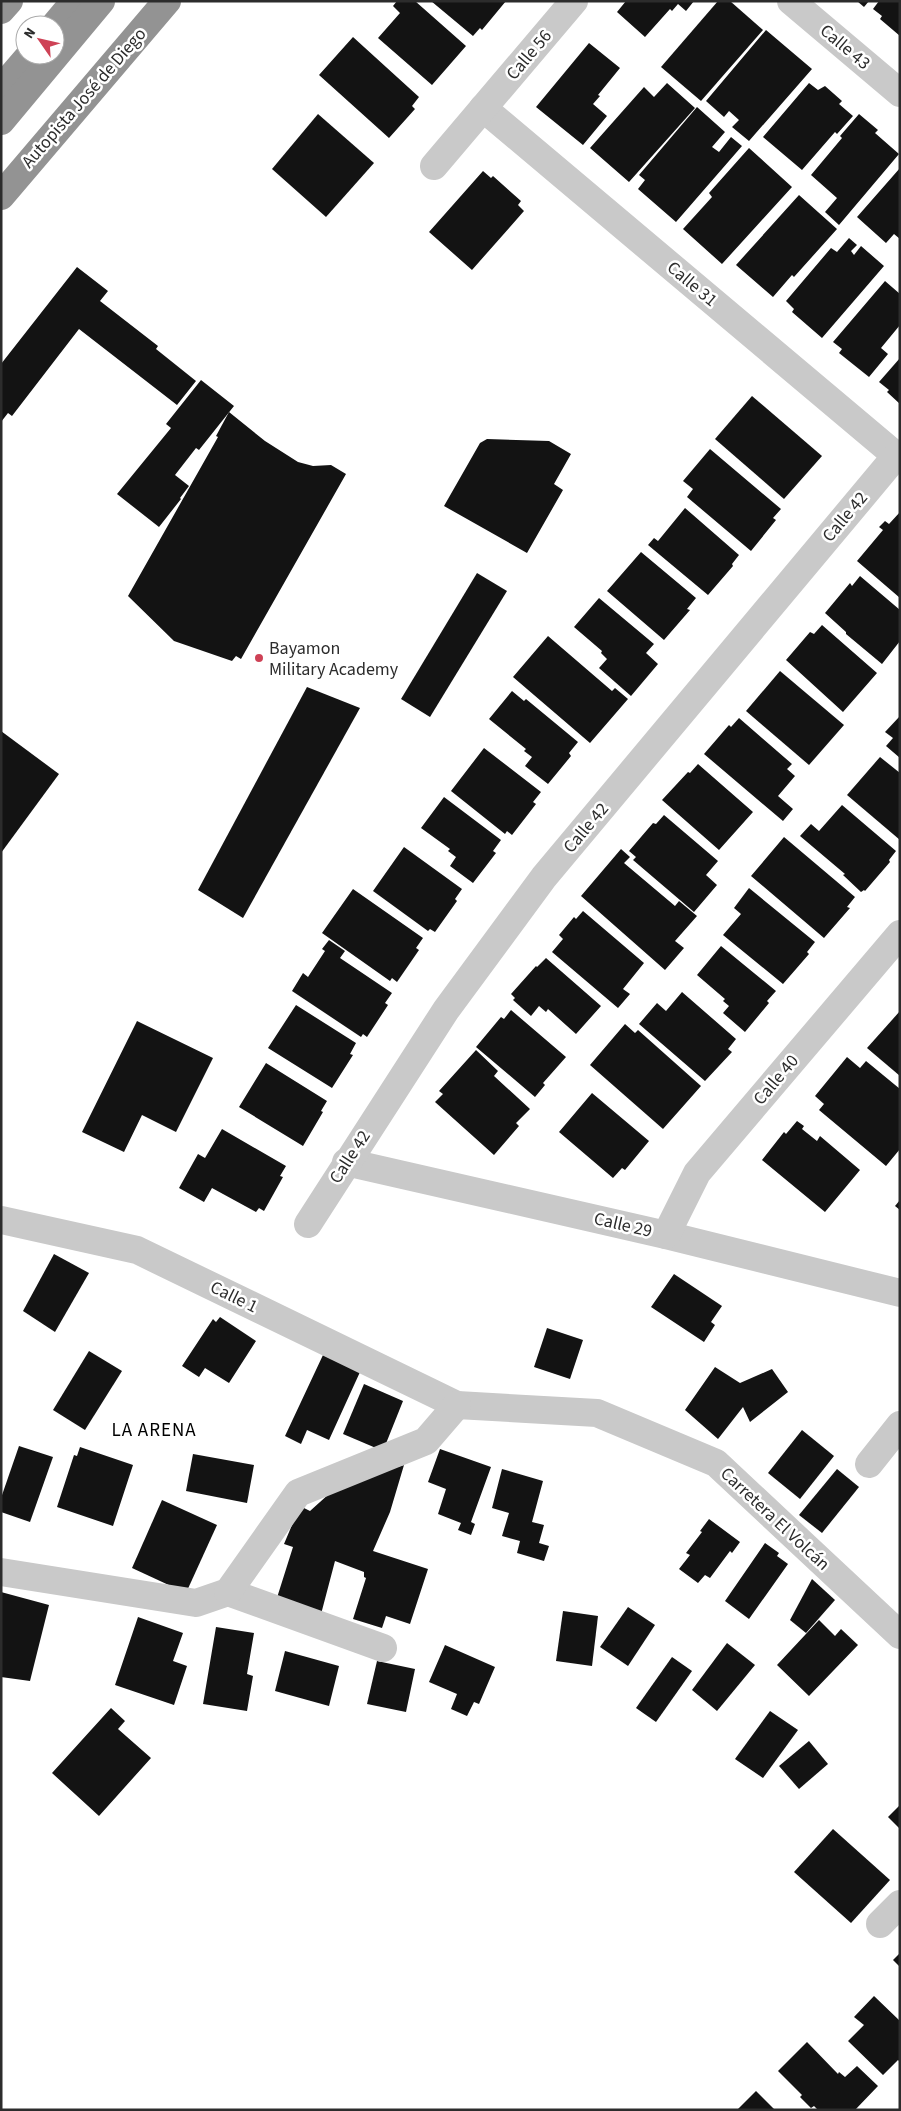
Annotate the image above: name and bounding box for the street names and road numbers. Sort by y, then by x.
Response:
street label: Calle 43 [814,18,876,76]
street label: Autopista José de Diego [16,22,152,174]
street label: Calle 56 [500,24,558,86]
street label: Calle 31 [661,255,723,313]
street label: Calle 42 [816,486,874,548]
street label: Calle 42 [557,797,615,859]
street label: Calle 40 [747,1049,805,1111]
street label: Calle 42 [323,1125,377,1189]
street label: Calle 29 [591,1206,655,1244]
street label: Calle 1 [206,1275,262,1319]
street label: Carretera El Volcán [715,1462,835,1576]

